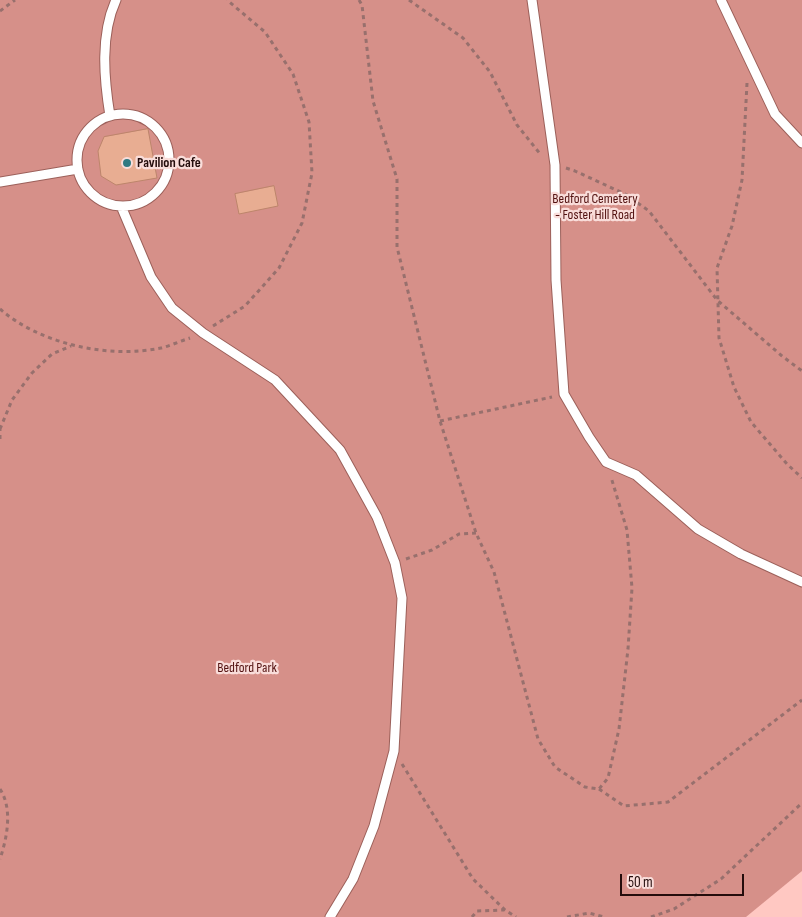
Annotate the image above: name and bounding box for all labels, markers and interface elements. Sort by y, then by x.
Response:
place label: Pavilion Cafe [137,155,201,171]
marker: Pavilion Cafe [121,157,133,169]
park label: Bedford Cemetery - Foster Hill Road [552,191,638,223]
park label: Bedford Park [217,660,277,676]
scale bar [622,864,746,896]
text: 50 m [628,873,653,892]

